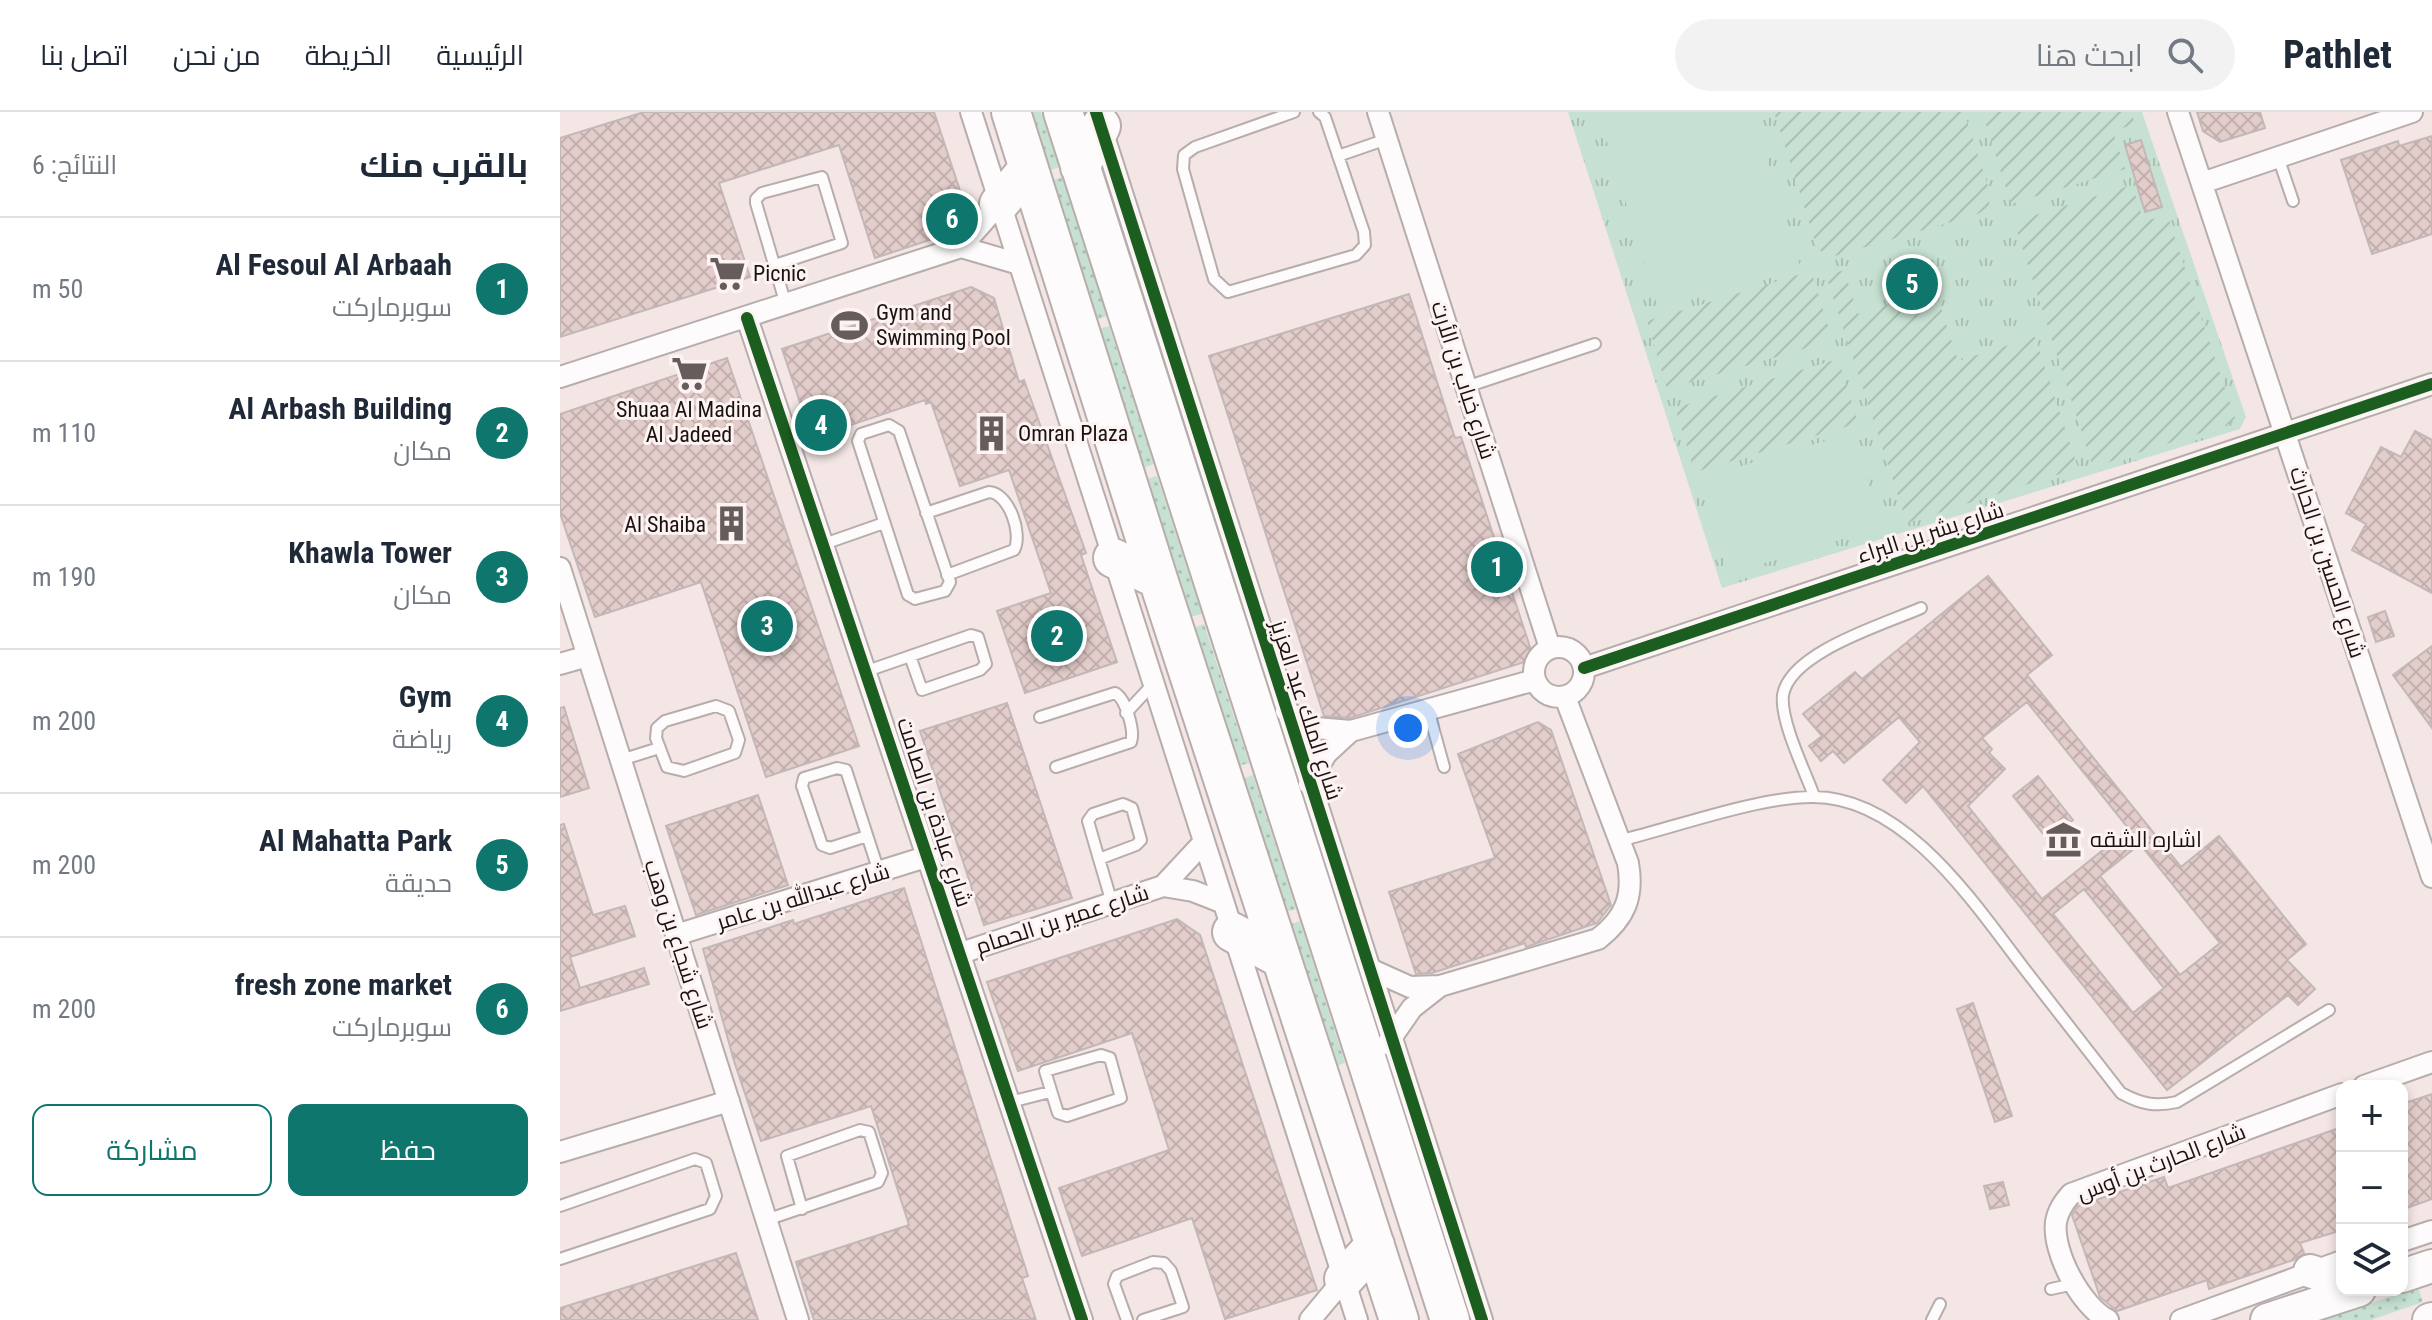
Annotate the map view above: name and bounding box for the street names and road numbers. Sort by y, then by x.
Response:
street label: شارع خباب بن الأرت [1424,298,1501,463]
street label: شارع الحسين بن الحارث [2283,463,2370,662]
street label: شارع بشر بن البراء [1854,497,2007,570]
street label: شارع الملك عبد العزيز [1263,615,1347,804]
street label: شارع عبادة بن الصامت [890,714,977,911]
street label: شارع شجاع بن وهب [637,856,718,1033]
street label: شارع عبدالله بن عامر [711,856,893,937]
street label: شارع عمير بن الحمام [973,880,1153,962]
street label: شارع الحارث بن أوس [2073,1118,2250,1208]

